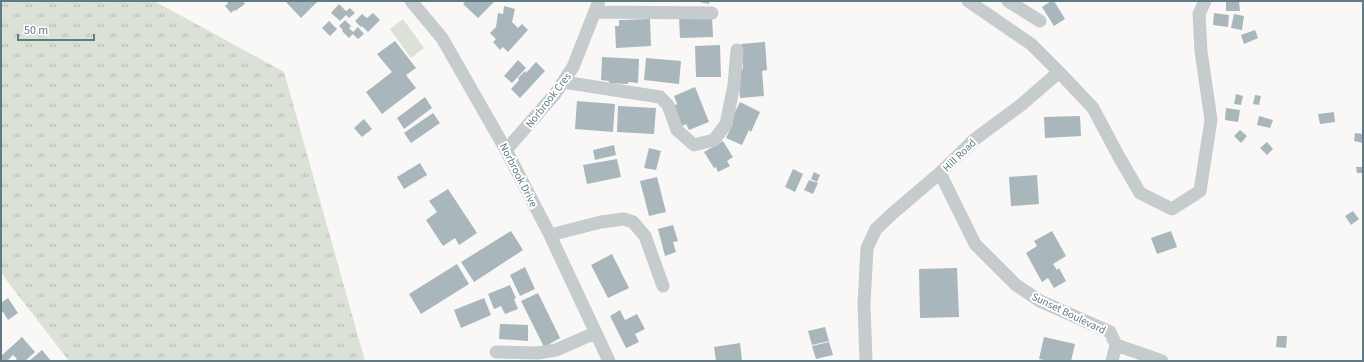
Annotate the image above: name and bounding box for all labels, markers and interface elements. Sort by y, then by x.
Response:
scale bar [18,16,94,42]
text: 50 m [24,22,48,39]
street label: Norbrook Cres [522,69,575,131]
street label: Hill Road [939,136,979,175]
street label: Norbrook Drive [496,141,541,210]
street label: Sunset Boulevard [1029,289,1108,338]

